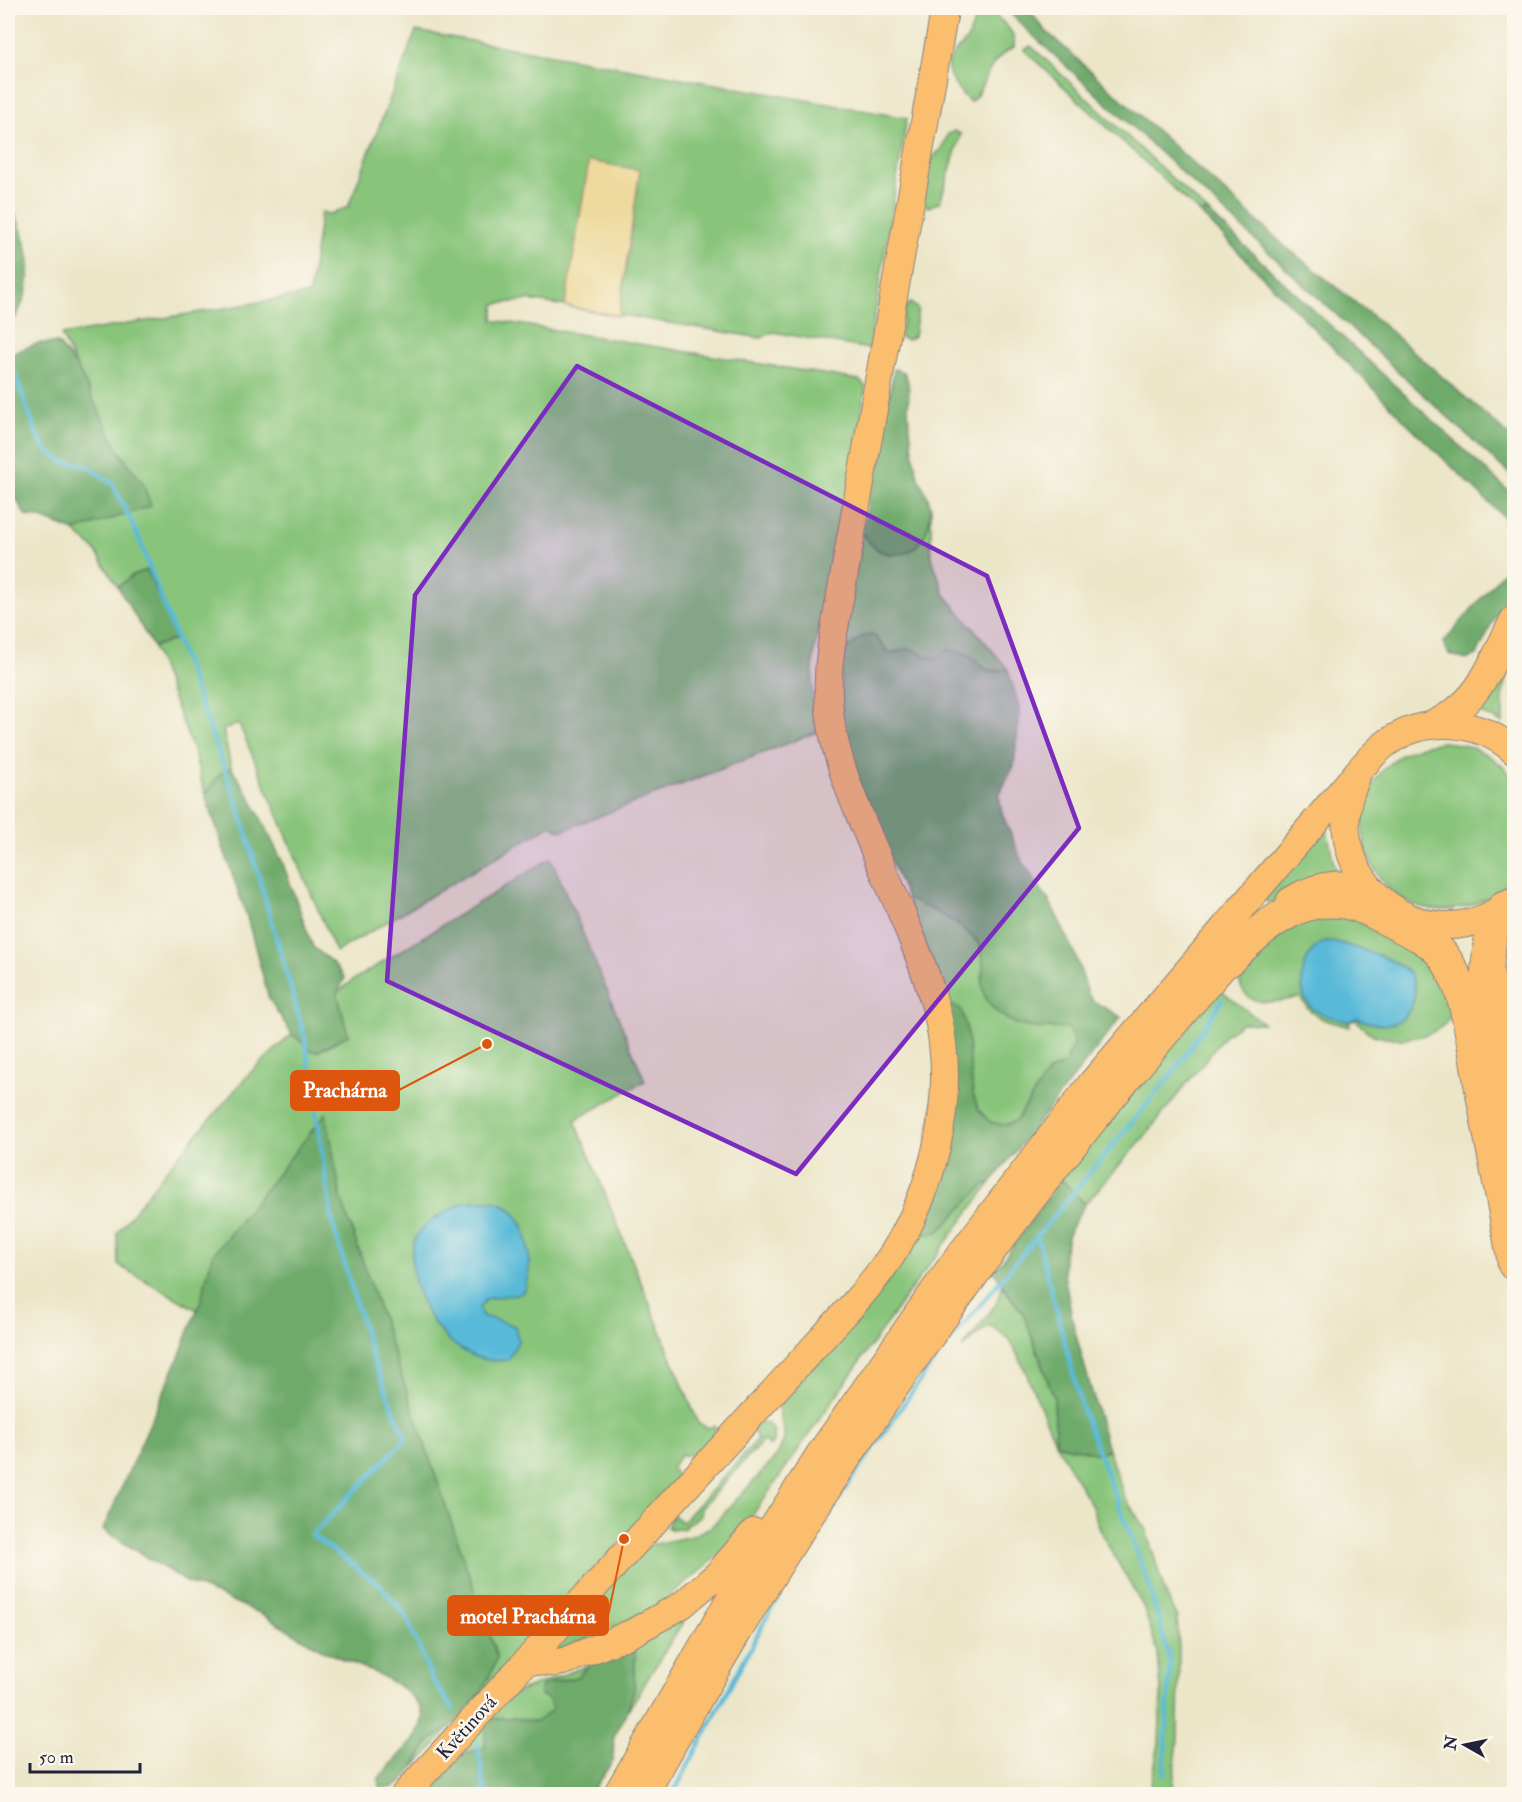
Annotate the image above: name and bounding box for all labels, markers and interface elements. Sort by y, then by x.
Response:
callout: Prachárna [291,1071,399,1110]
text: Prachárna [303,1077,388,1104]
callout: motel Prachárna [448,1596,608,1635]
text: motel Prachárna [460,1603,597,1630]
street label: Květinová [431,1689,502,1765]
north arrow [1435,1715,1495,1775]
text: N [1440,1734,1462,1752]
scale bar [30,1736,140,1774]
text: 50 m [39,1746,74,1769]

